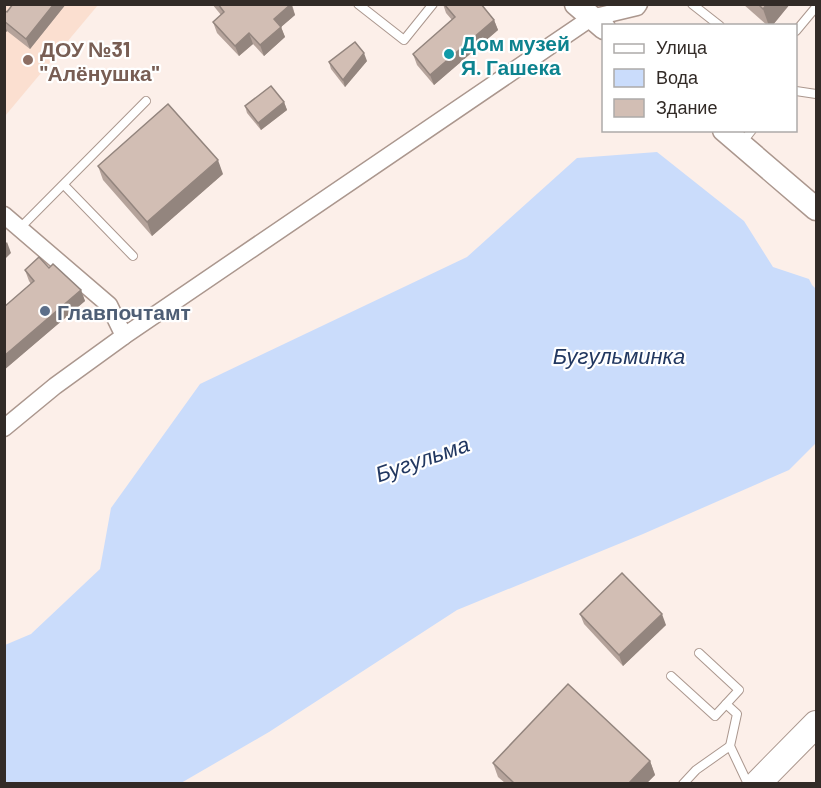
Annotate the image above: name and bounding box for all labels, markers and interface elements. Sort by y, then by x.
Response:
legend [602,24,797,132]
place label: Дом музей Я. Гашека [461,30,570,79]
place label: ДОУ №31 "Алёнушка" [40,36,160,85]
text: Улица [656,36,708,58]
marker: Дом музей Я. Гашека [442,47,456,61]
marker: ДОУ №31 "Алёнушка" [21,53,35,67]
text: Вода [656,66,699,88]
text: Здание [656,96,717,118]
place label: Главпочтамт [57,299,191,324]
marker: Главпочтамт [38,304,52,318]
water label: Бугульминка [553,342,685,369]
water label: Бугульма [372,430,473,487]

